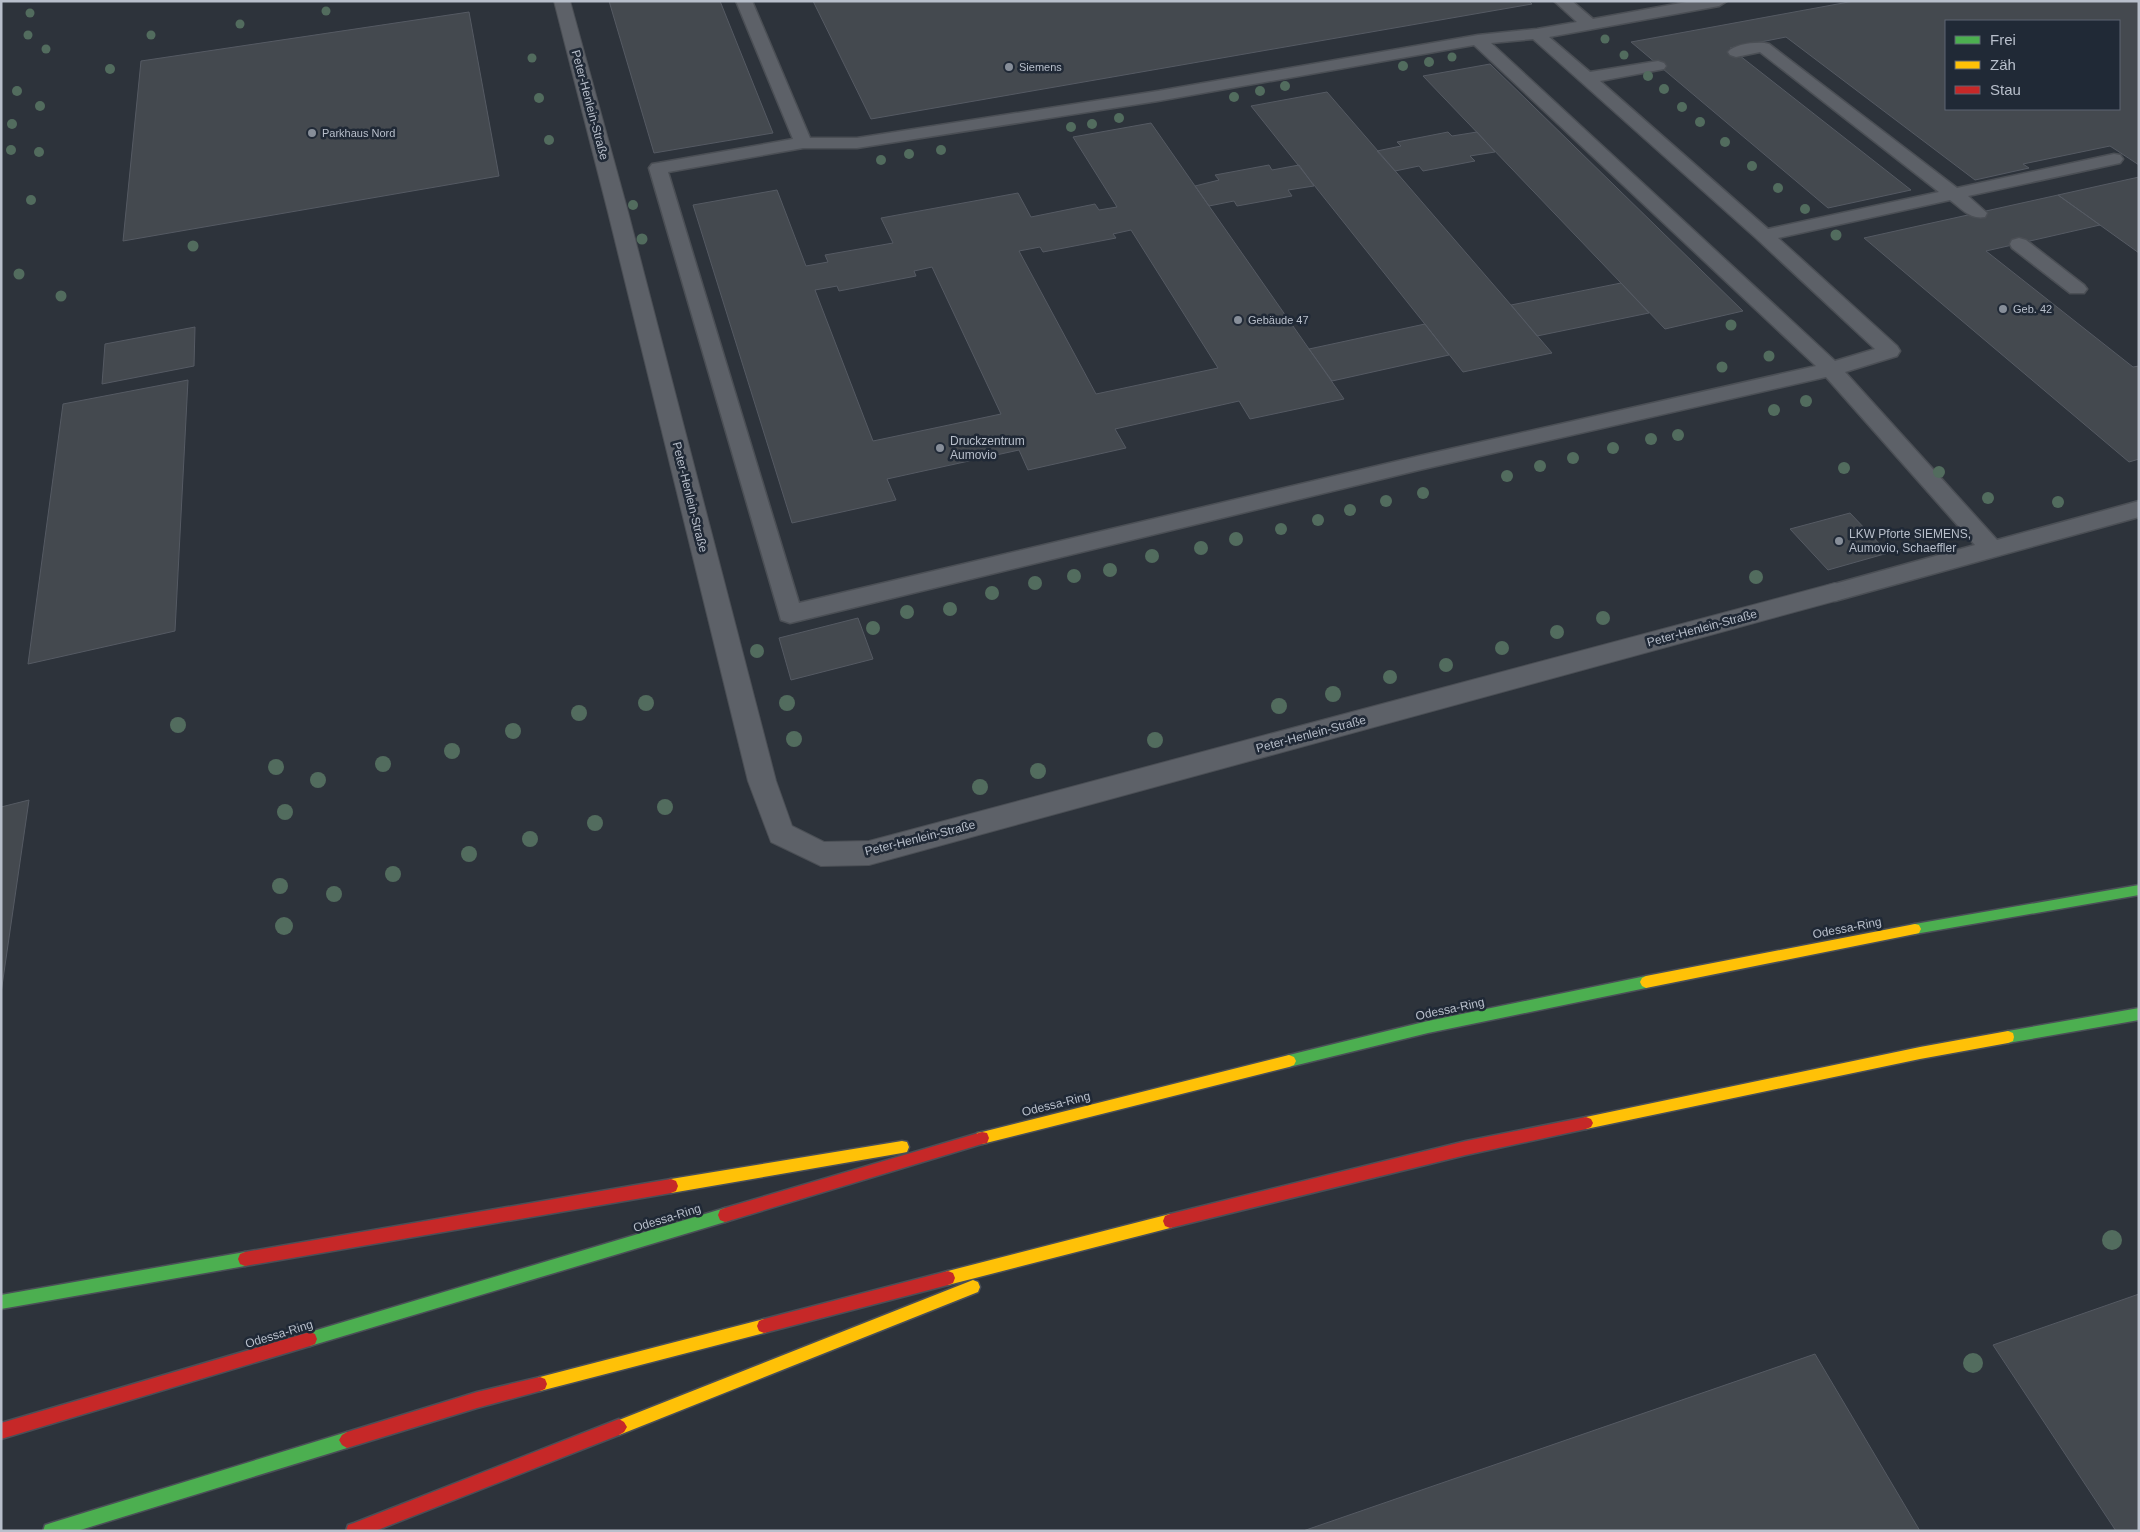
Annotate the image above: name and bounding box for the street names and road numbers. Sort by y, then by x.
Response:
street label: Peter-Henlein-Straße [569,48,612,162]
street label: Peter-Henlein-Straße [669,440,711,554]
street label: Peter-Henlein-Straße [1645,606,1759,649]
street label: Peter-Henlein-Straße [1254,712,1368,755]
street label: Peter-Henlein-Straße [863,817,977,859]
street label: Odessa-Ring [1811,914,1883,942]
street label: Odessa-Ring [1414,995,1486,1023]
street label: Odessa-Ring [1020,1089,1092,1119]
street label: Odessa-Ring [631,1201,703,1235]
street label: Odessa-Ring [243,1317,315,1351]

